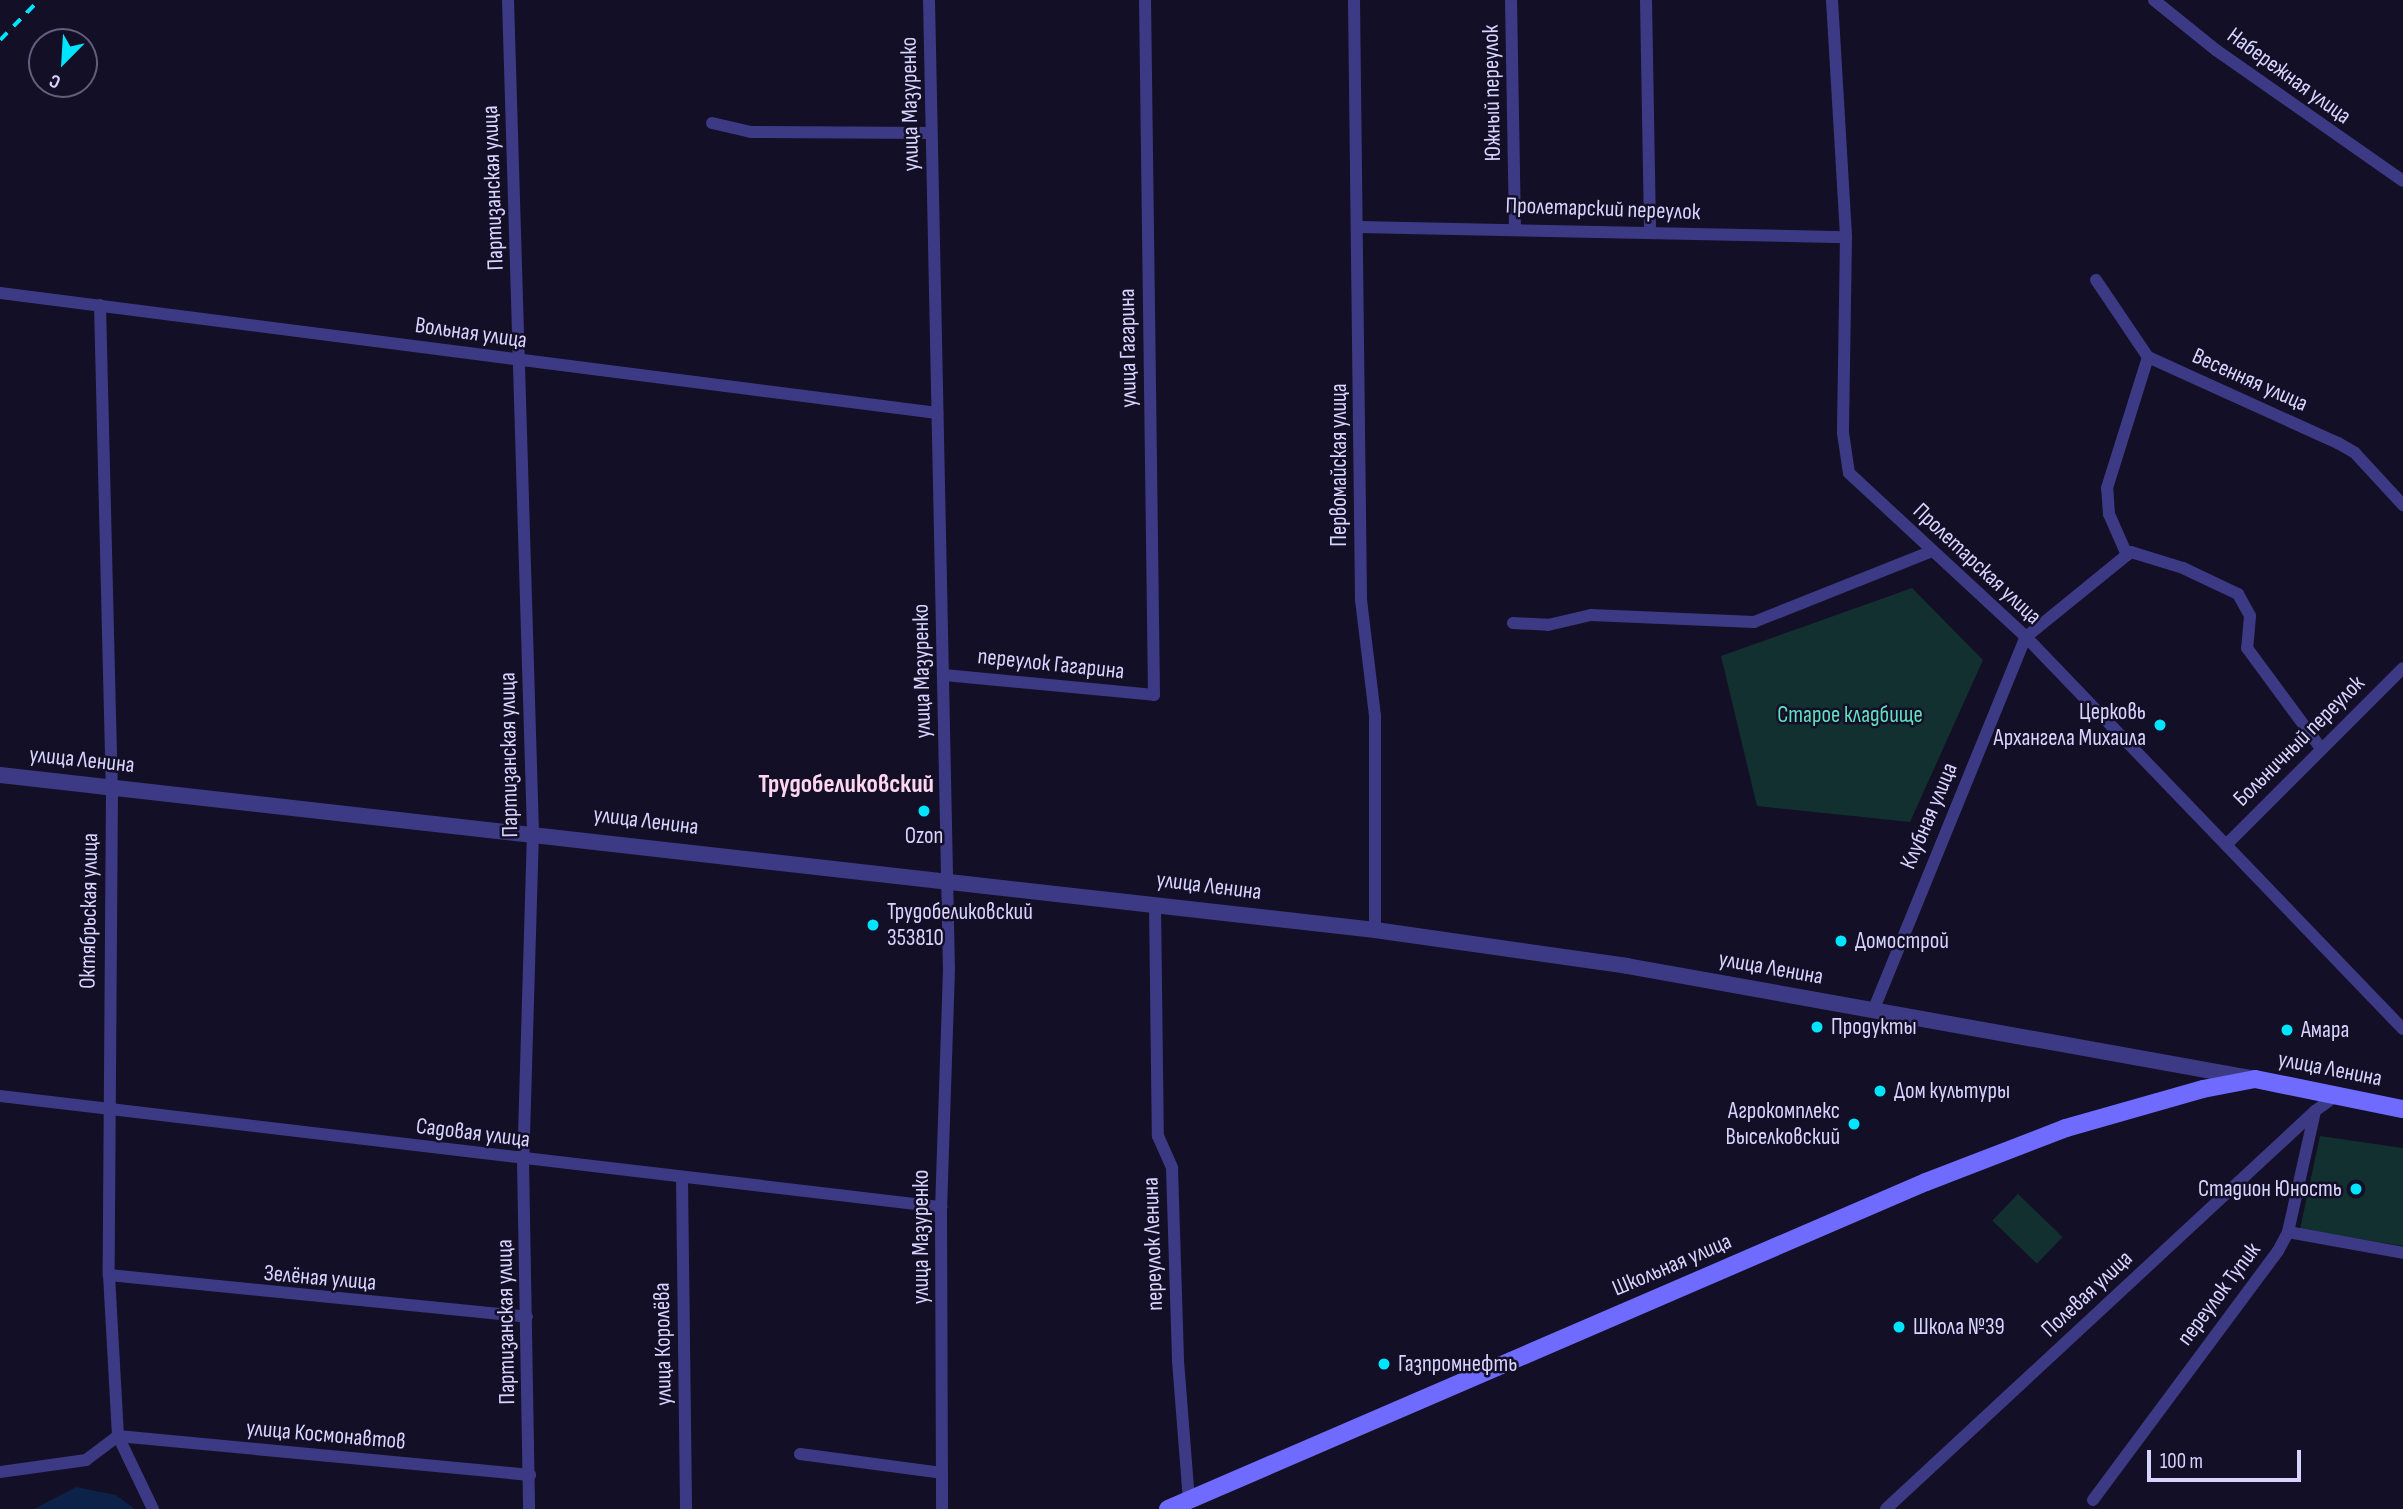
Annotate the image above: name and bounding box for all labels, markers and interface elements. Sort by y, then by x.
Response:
street label: Набережная улица [2222,22,2356,130]
street label: Южный переулок [1477,24,1507,162]
north arrow [28,28,98,98]
street label: улица Мазуренко [895,36,925,172]
text: С [46,68,64,93]
street label: Партизанская улица [476,105,510,271]
street label: Пролетарский переулок [1505,192,1701,226]
street label: улица Гагарина [1113,288,1143,408]
street label: Вольная улица [413,311,529,355]
street label: Весенняя улица [2188,342,2312,418]
street label: Первомайская улица [1325,383,1353,547]
street label: Пролетарская улица [1907,498,2047,630]
street label: улица Мазуренко [907,603,937,739]
street label: переулок Гагарина [976,643,1126,685]
street label: Больничный переулок [2228,670,2370,812]
street label: Партизанская улица [494,672,524,838]
place label: Церковь Архангела Михаила [1993,698,2146,752]
park label: Старое кладбище [1777,701,1923,729]
marker: Церковь Архангела Михаила [2152,717,2168,733]
street label: улица Ленина [28,741,136,779]
street label: Клубная улица [1894,759,1964,873]
district label: Трудобеликовский [758,769,934,801]
street label: улица Ленина [592,801,700,841]
marker: Ozon [916,803,932,819]
place label: Ozon [905,822,943,850]
street label: Октябрьская улица [74,833,104,989]
street label: улица Ленина [1155,866,1263,906]
place label: Трудобеликовский 353810 [887,898,1033,952]
marker: Трудобеликовский 353810 [865,917,881,933]
place label: Домострой [1855,927,1949,955]
marker: Домострой [1833,933,1849,949]
street label: улица Ленина [1717,945,1825,991]
place label: Продукты [1831,1013,1917,1041]
place label: Амара [2301,1016,2349,1044]
marker: Продукты [1809,1019,1825,1035]
marker: Амара [2279,1022,2295,1038]
street label: улица Ленина [2276,1045,2384,1093]
place label: Дом культуры [1894,1077,2010,1105]
marker: Дом культуры [1872,1083,1888,1099]
place label: Агрокомплекс Выселковский [1726,1097,1840,1151]
street label: Садовая улица [414,1112,532,1154]
marker: Агрокомплекс Выселковский [1846,1116,1862,1132]
street label: улица Мазуренко [907,1170,935,1304]
place label: Стадион Юность [2198,1175,2342,1203]
street label: переулок Ленина [1137,1177,1169,1311]
marker: Стадион Юность [2348,1181,2364,1197]
street label: Школьная улица [1608,1228,1736,1302]
street label: переулок Тупик [2171,1237,2267,1351]
street label: Партизанская улица [491,1239,521,1405]
street label: Полевая улица [2036,1245,2138,1343]
street label: Зелёная улица [263,1259,377,1297]
street label: улица Королёва [648,1282,678,1406]
place label: Школа №39 [1913,1313,2005,1341]
marker: Школа №39 [1891,1319,1907,1335]
place label: Газпромнефть [1398,1350,1517,1378]
marker: Газпромнефть [1376,1356,1392,1372]
street label: улица Космонавтов [245,1414,407,1456]
scale bar [2151,1436,2305,1480]
text: 100 m [2160,1449,2203,1474]

